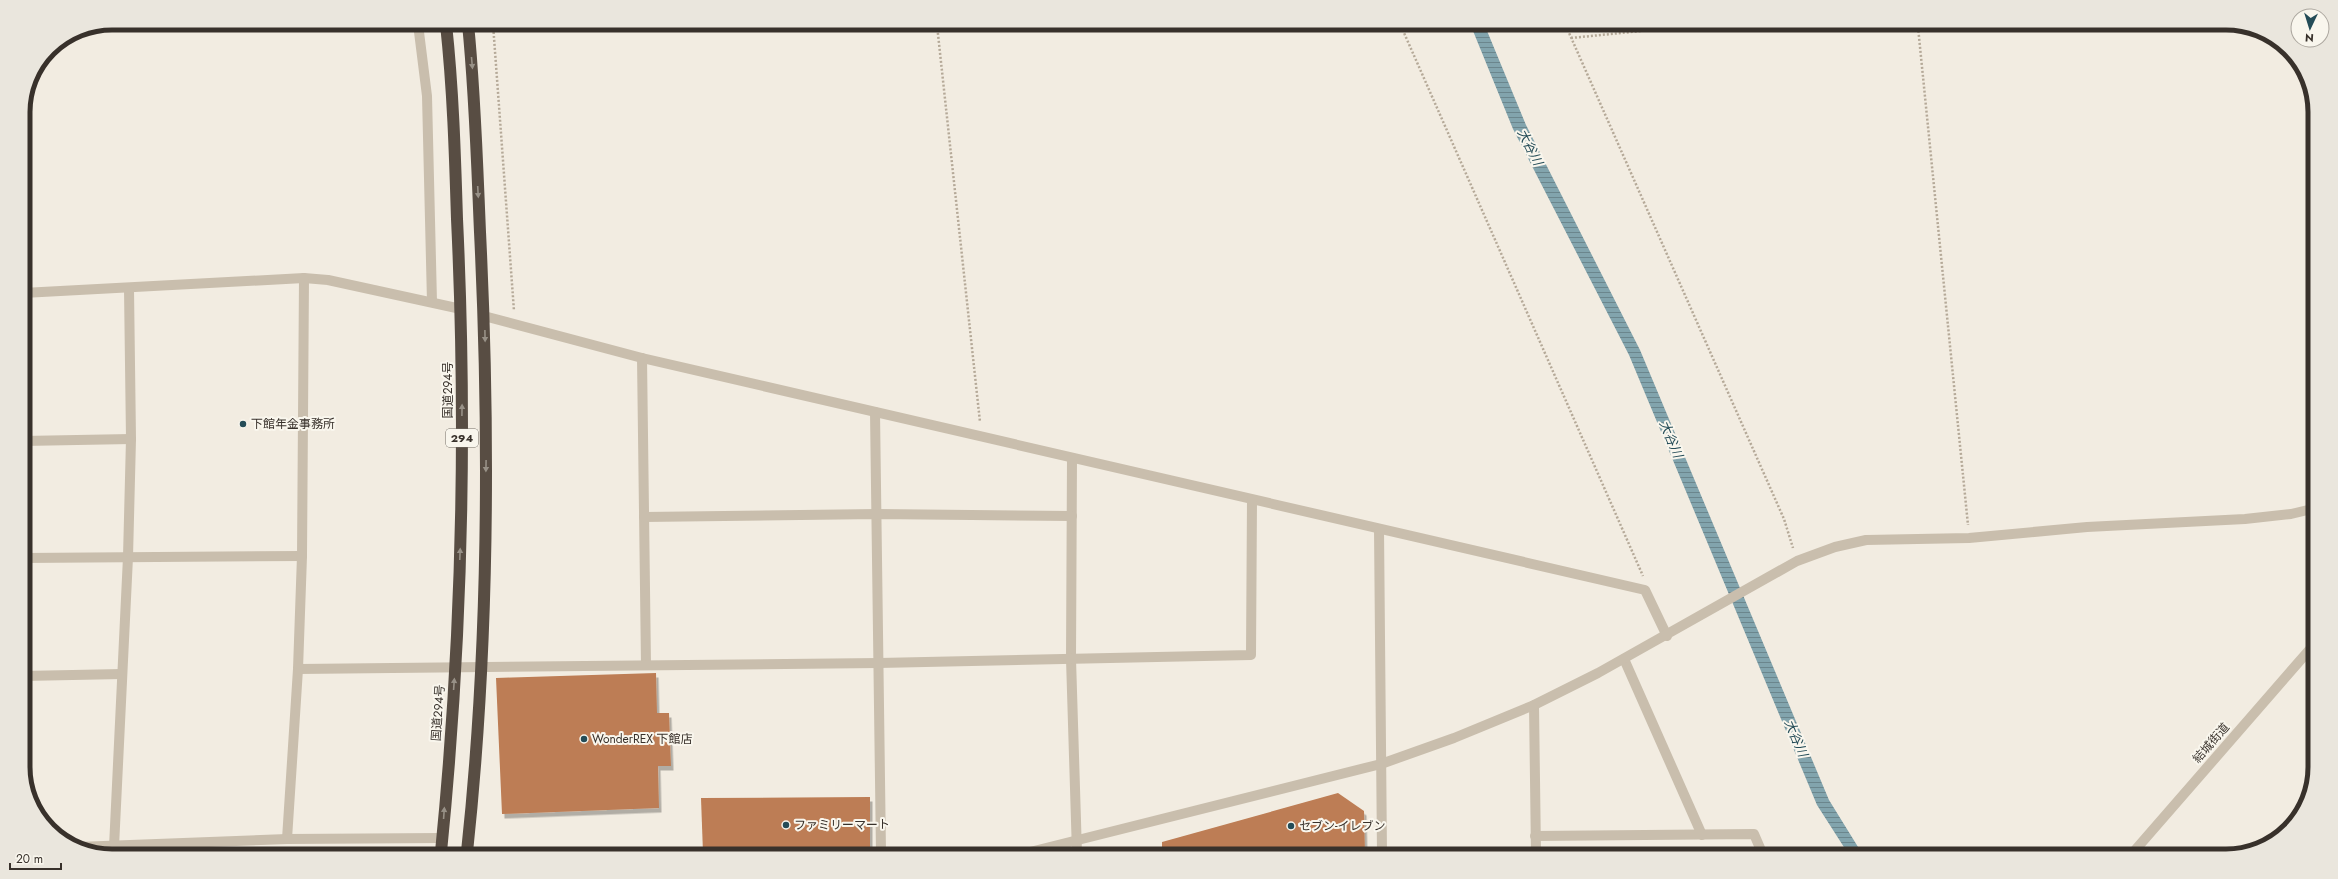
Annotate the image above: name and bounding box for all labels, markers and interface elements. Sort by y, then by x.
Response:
north arrow [2290,8,2330,48]
text: N [2304,30,2314,46]
one-way arrow [469,57,475,69]
water label: 大谷川 [1513,125,1548,170]
one-way arrow [475,186,482,198]
one-way arrow [481,330,488,342]
street label: 国道294号 [439,362,457,418]
one-way arrow [459,403,465,416]
place label: 下館年金事務所 [251,415,335,433]
water label: 大谷川 [1655,417,1688,462]
marker: 下館年金事務所 [238,419,248,429]
road number: 294 [446,429,478,447]
one-way arrow [483,460,489,473]
one-way arrow [456,548,463,560]
one-way arrow [451,678,458,690]
street label: 国道294号 [427,684,449,742]
water label: 大谷川 [1780,716,1813,761]
street label: 結城街道 [2188,719,2234,767]
place label: WonderREX 下館店 [592,730,693,748]
marker: WonderREX 下館店 [579,734,589,744]
one-way arrow [441,807,448,819]
place label: ファミリーマート [794,816,890,834]
place label: セブン-イレブン [1299,817,1386,835]
marker: ファミリーマート [781,820,791,830]
marker: セブン-イレブン [1286,821,1296,831]
scale bar [10,845,61,871]
text: 20 m [16,850,43,868]

